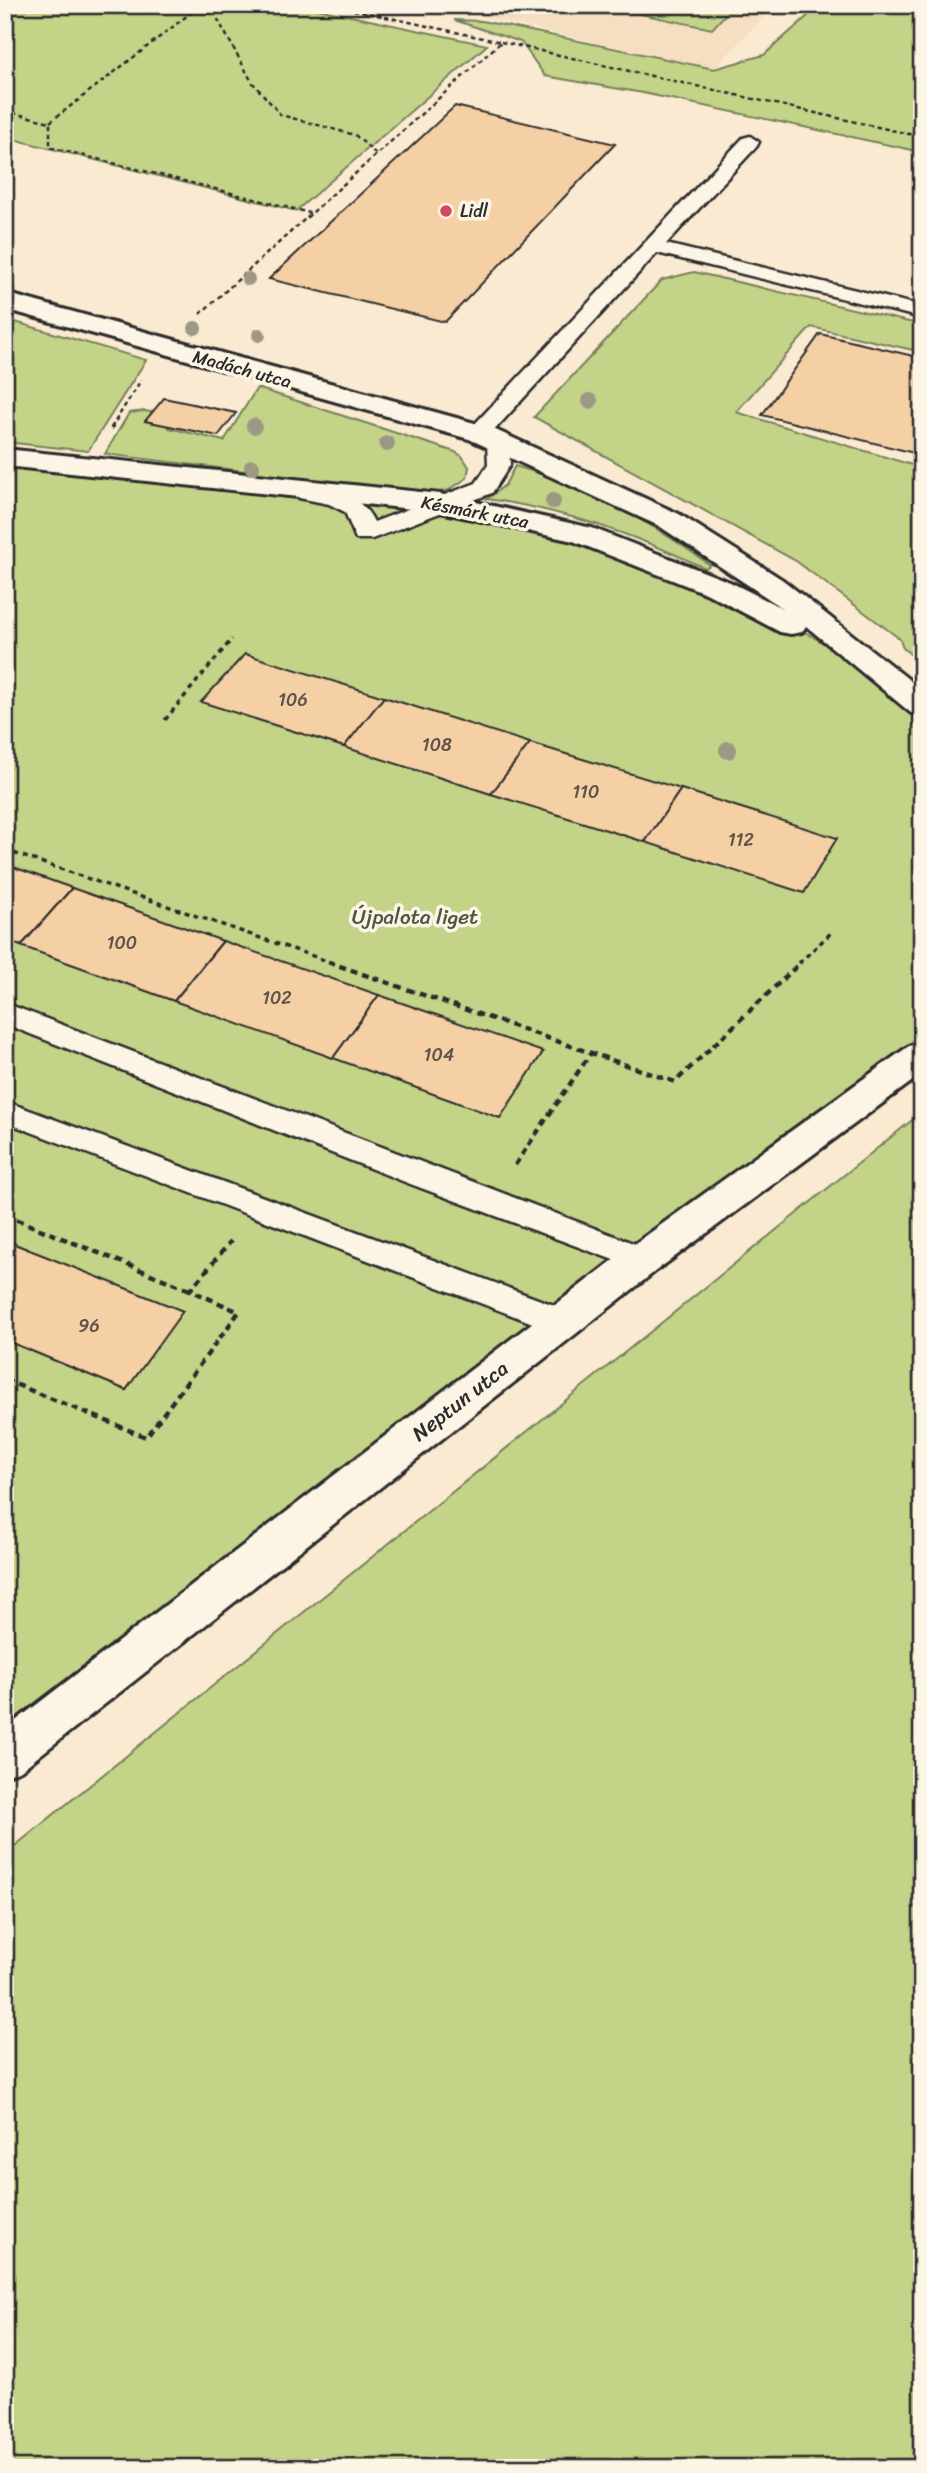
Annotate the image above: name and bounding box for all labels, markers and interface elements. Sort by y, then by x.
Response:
place label: Lidl [460,195,489,227]
marker: Lidl [438,203,454,219]
street label: Madách utca [189,340,295,398]
street label: Késmárk utca [419,486,532,538]
house number: 106 [278,684,308,716]
house number: 108 [422,729,452,761]
house number: 110 [573,776,599,808]
house number: 112 [728,824,754,856]
park label: Újpalota liget [352,898,478,936]
house number: 100 [107,927,137,959]
house number: 102 [262,982,292,1014]
house number: 104 [424,1039,454,1071]
house number: 96 [78,1310,100,1342]
street label: Neptun utca [403,1350,517,1451]

